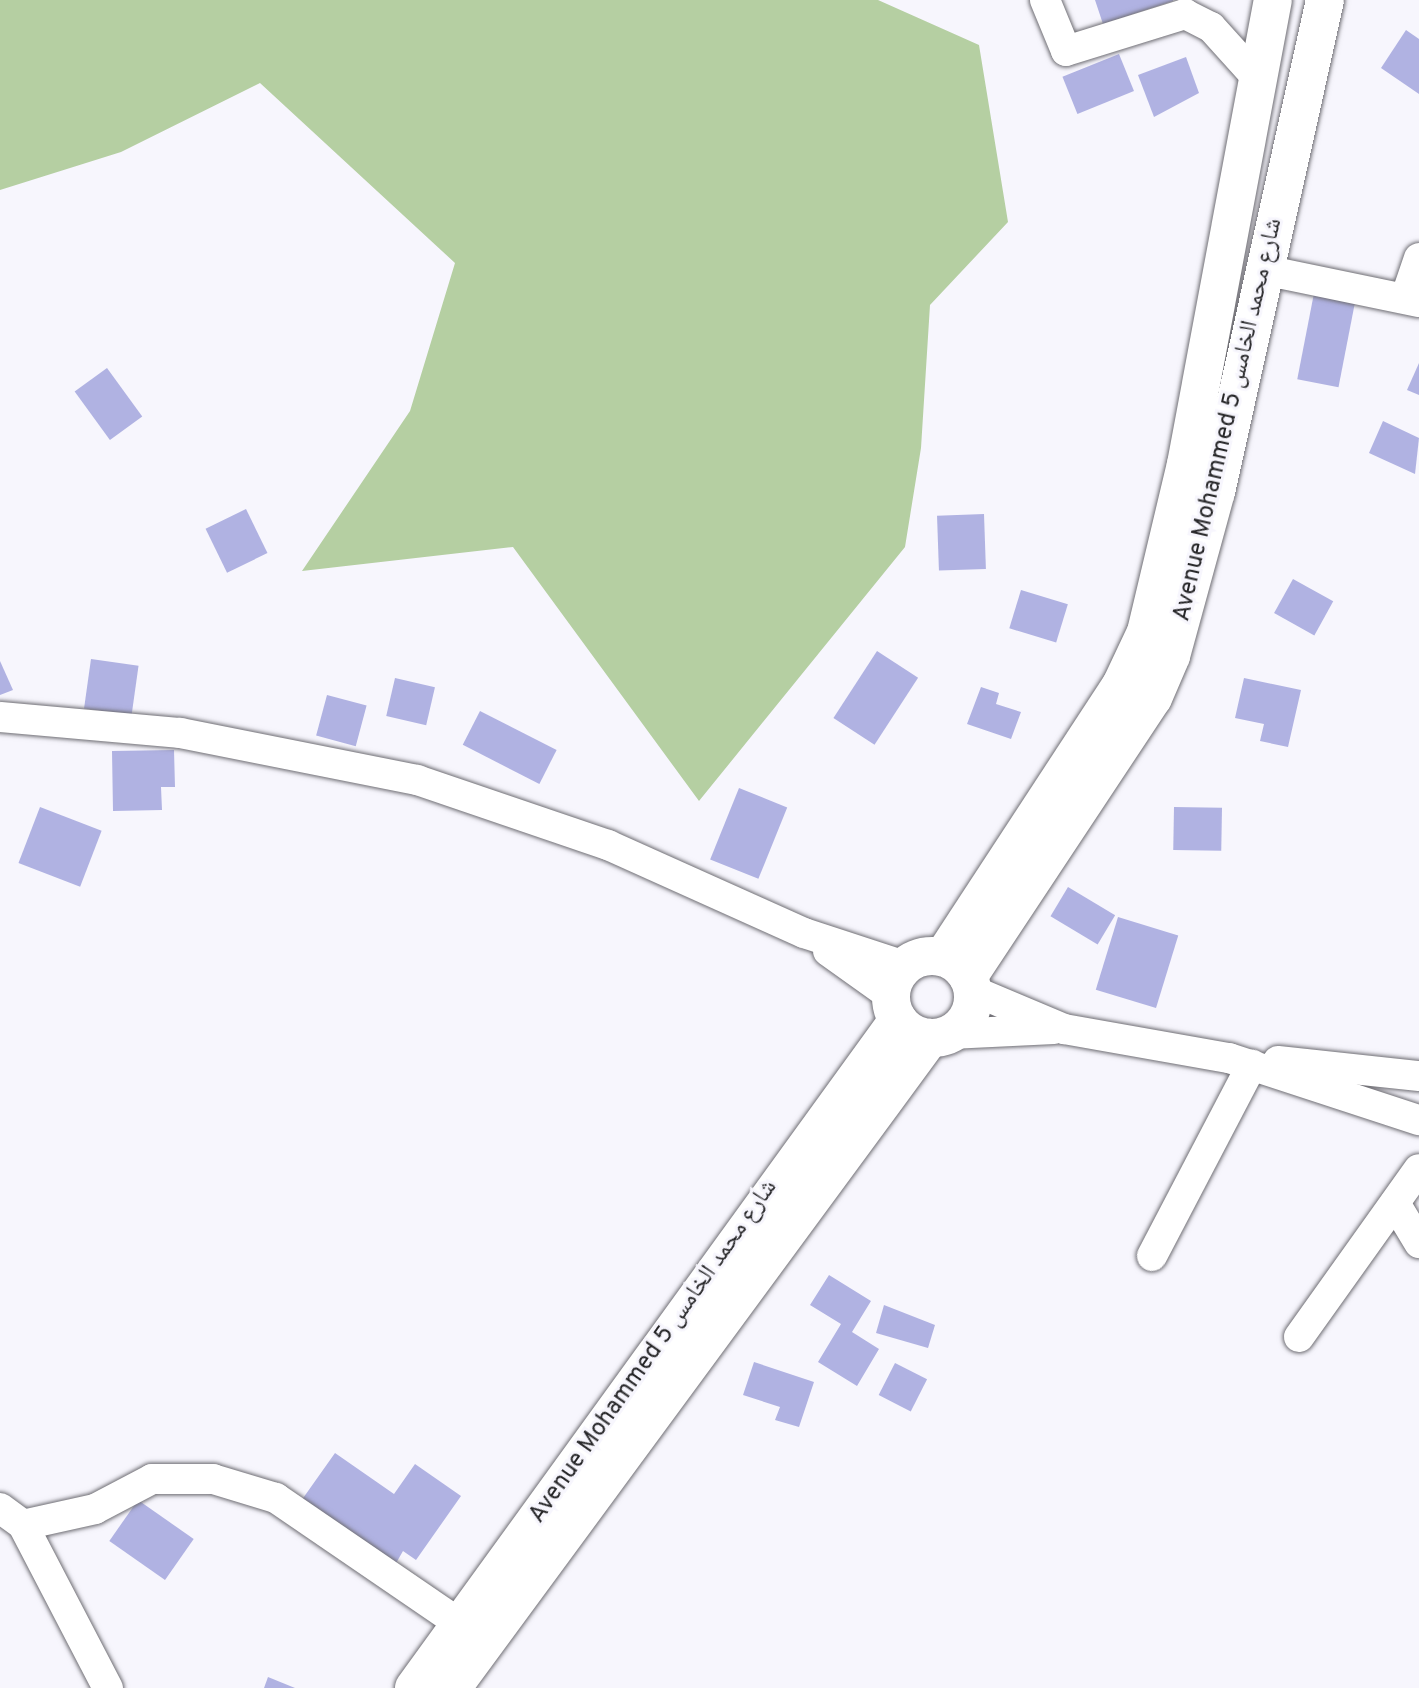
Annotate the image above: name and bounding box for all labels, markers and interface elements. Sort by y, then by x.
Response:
street label: Avenue Mohammed 5 شارع محمد الخامس [1169,216,1289,624]
street label: Avenue Mohammed 5 شارع محمد الخامس [524,1175,784,1529]

